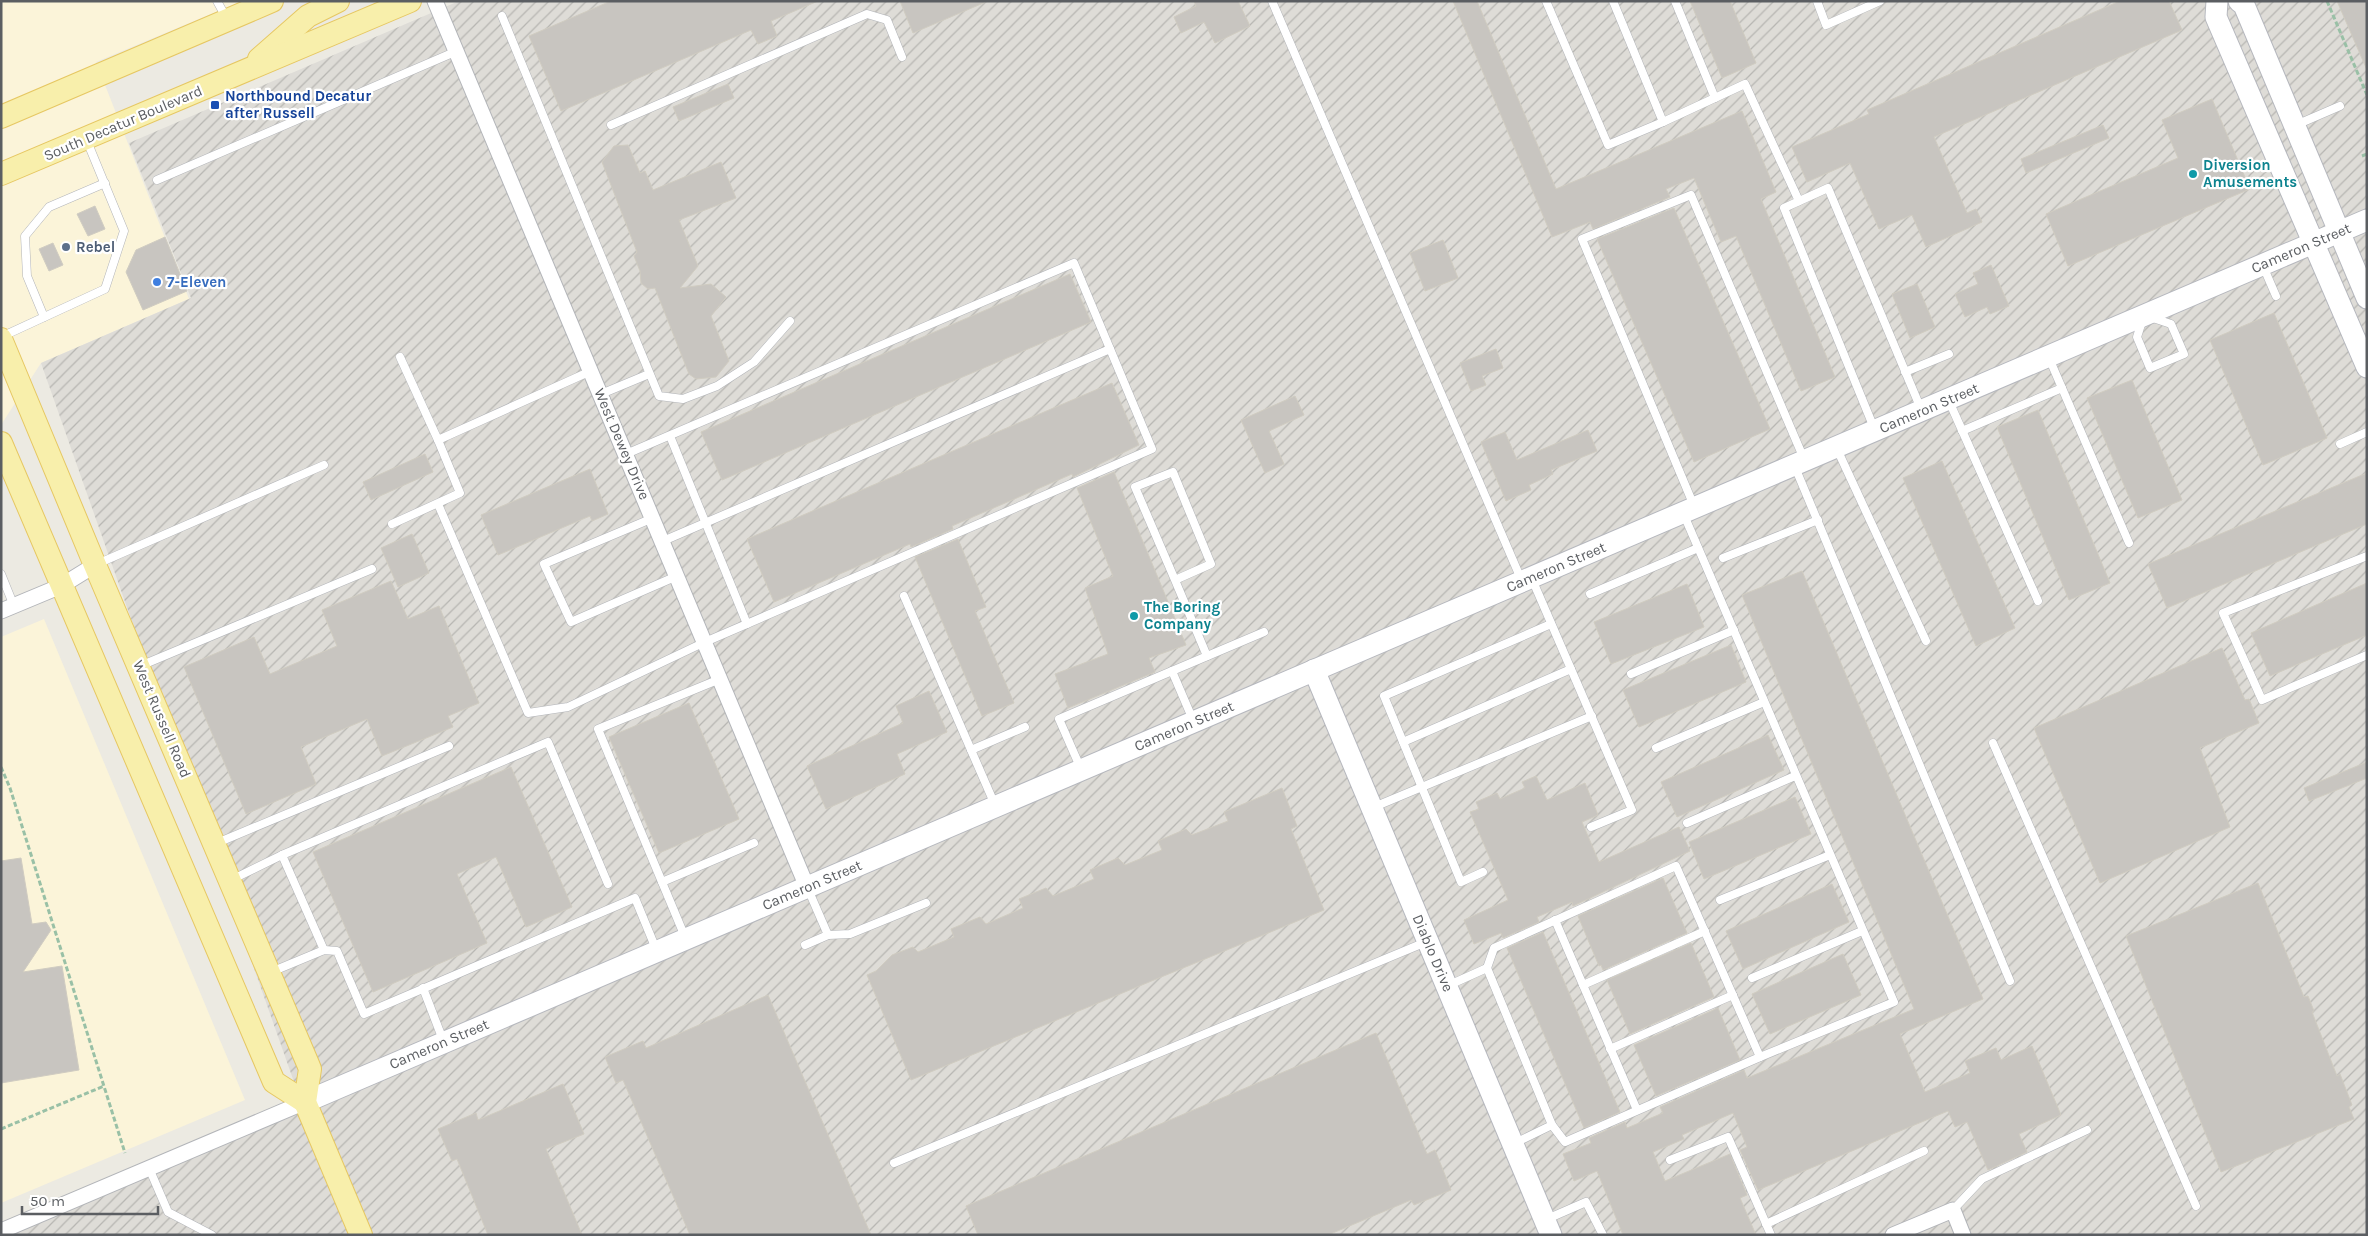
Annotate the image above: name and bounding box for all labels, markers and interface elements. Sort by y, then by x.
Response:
street label: South Decatur Boulevard [41,81,205,165]
place label: Northbound Decatur after Russell [225,87,371,122]
marker: Northbound Decatur after Russell [209,99,221,111]
place label: Diversion Amusements [2203,156,2297,191]
marker: Diversion Amusements [2187,168,2199,180]
street label: Cameron Street [2248,219,2354,277]
place label: Rebel [76,238,115,256]
marker: Rebel [60,241,72,253]
place label: 7-Eleven [167,273,226,291]
marker: 7-Eleven [151,276,163,288]
street label: Cameron Street [1876,379,1982,437]
street label: West Dewey Drive [590,385,654,503]
street label: Cameron Street [1503,538,1609,596]
place label: The Boring Company [1144,598,1220,633]
marker: The Boring Company [1128,610,1140,622]
street label: West Russell Road [129,658,195,780]
street label: Cameron Street [1131,697,1237,755]
street label: Cameron Street [759,856,865,914]
street label: Diablo Drive [1409,912,1457,994]
street label: Cameron Street [386,1015,492,1073]
scale bar [22,1184,159,1216]
text: 50 m [30,1192,65,1210]

